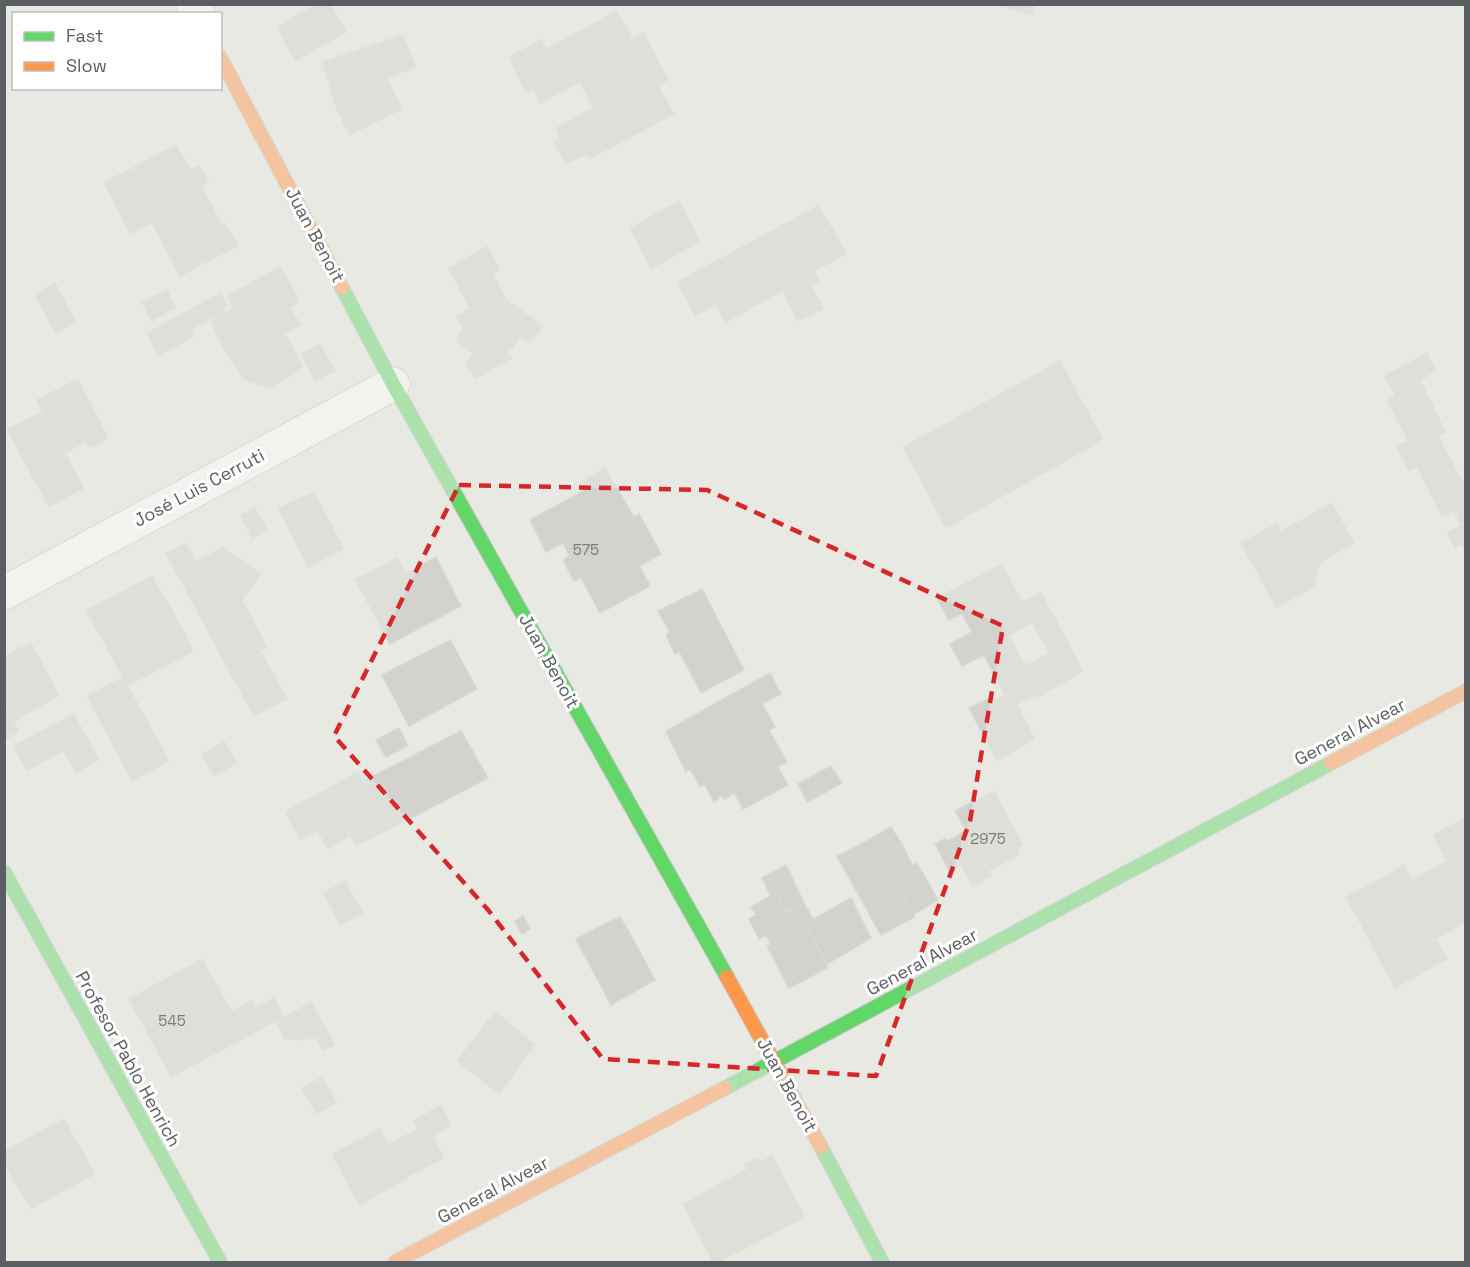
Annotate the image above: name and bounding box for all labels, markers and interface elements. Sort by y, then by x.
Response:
legend [12,12,222,90]
text: Fast [66,24,103,47]
text: Slow [66,54,107,77]
street label: Juan Benoit [281,183,350,286]
street label: José Luis Cerruti [129,443,268,532]
house number: 575 [573,540,599,559]
street label: Juan Benoit [514,609,585,712]
street label: General Alvear [1290,692,1410,771]
house number: 2975 [970,829,1006,848]
street label: General Alvear [862,922,982,1001]
street label: Profesor Pablo Henrich [71,967,186,1151]
house number: 545 [158,1011,186,1030]
street label: Juan Benoit [752,1033,823,1136]
street label: General Alvear [433,1150,553,1229]

